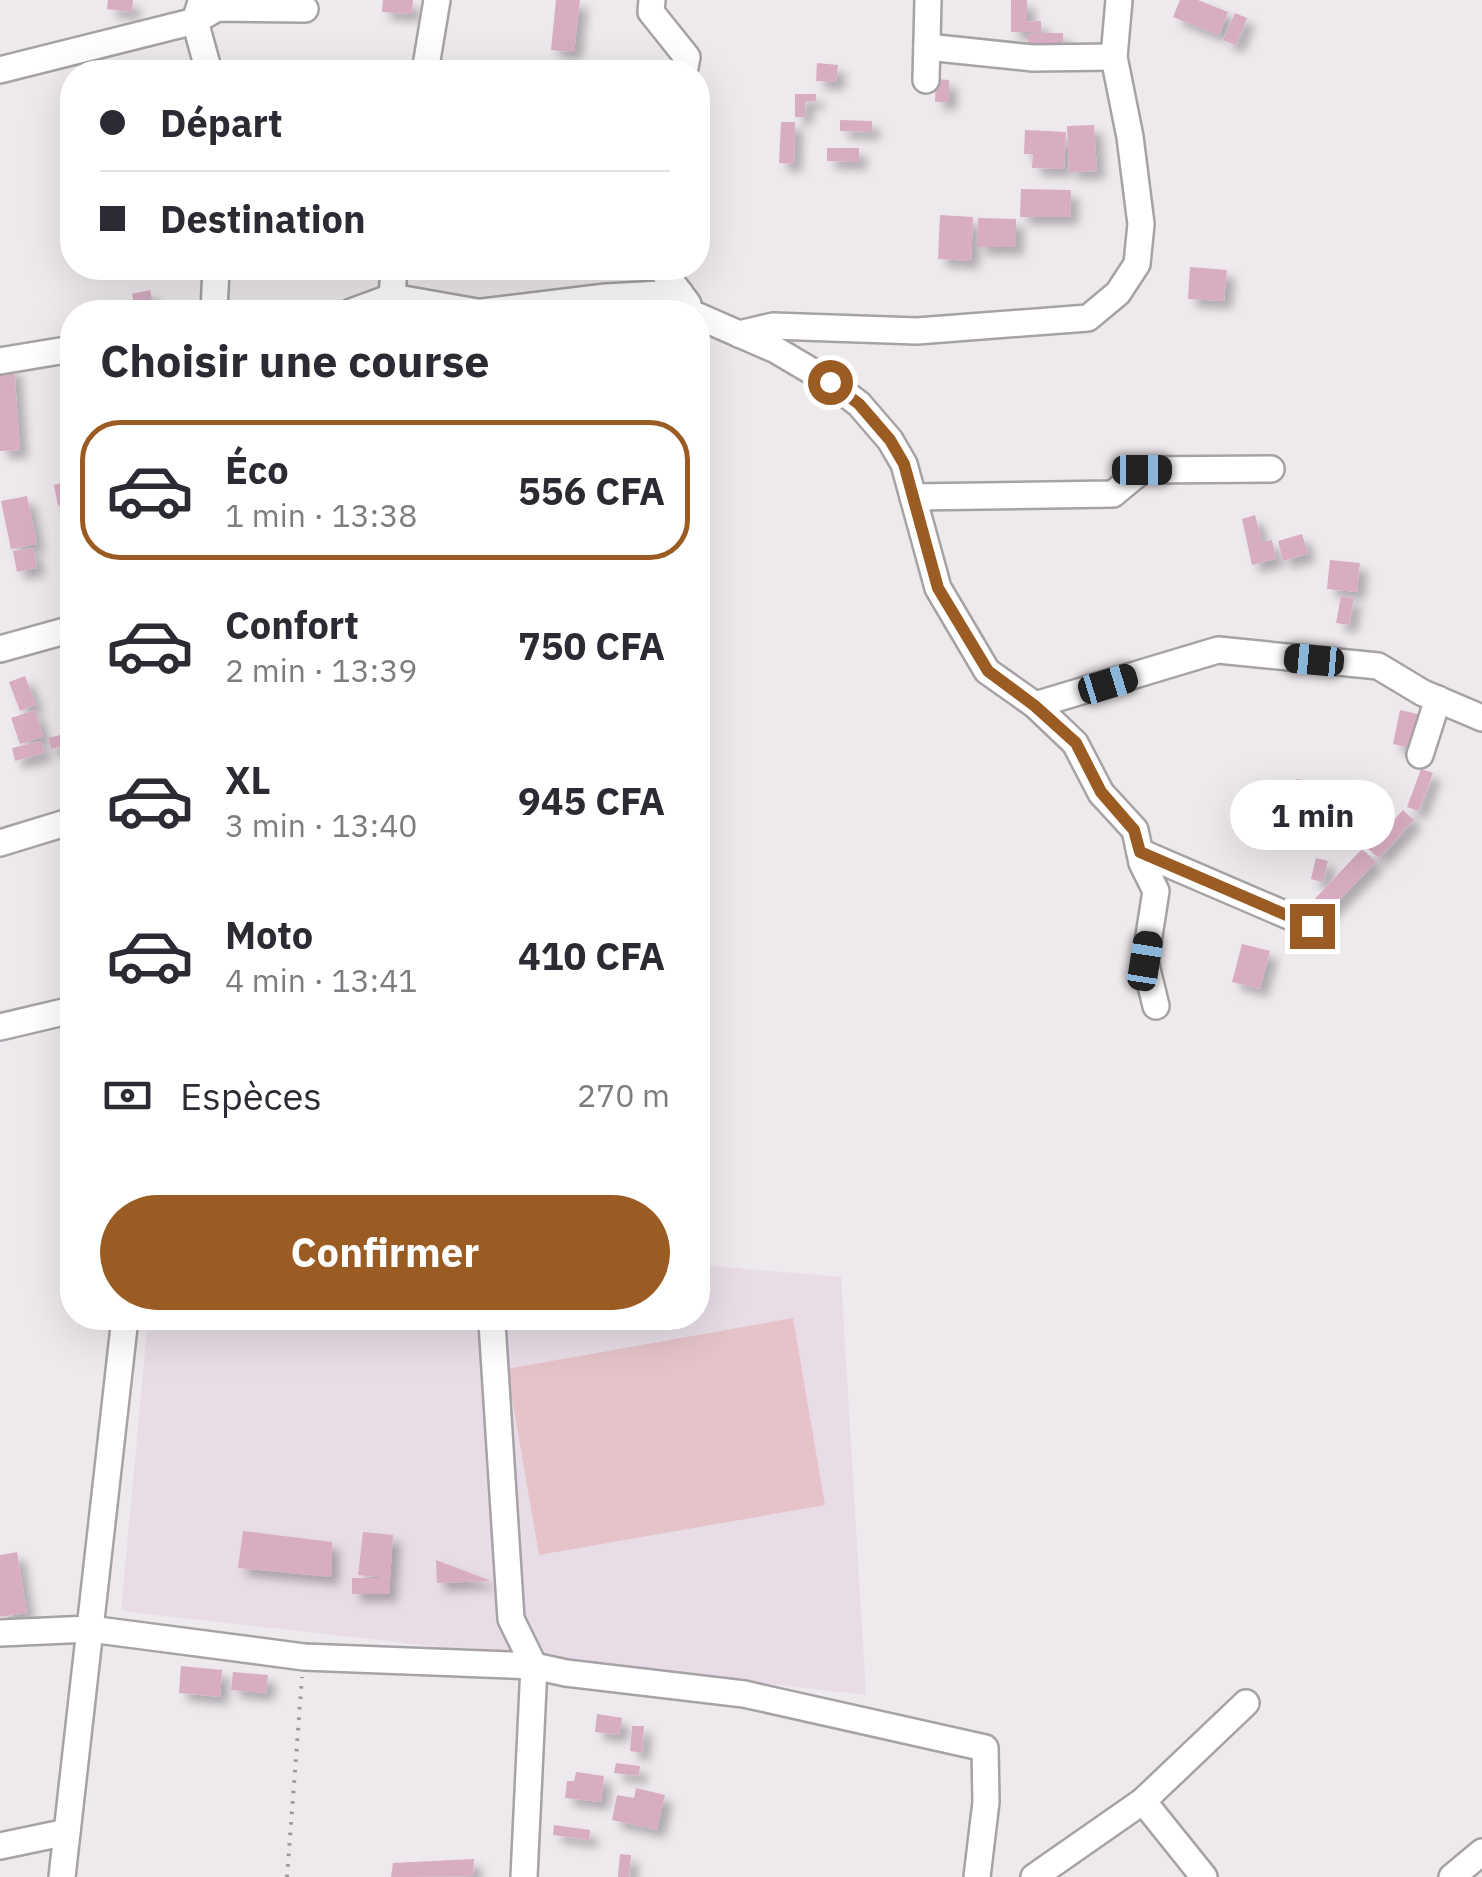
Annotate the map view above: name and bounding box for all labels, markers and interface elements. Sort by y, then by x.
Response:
text: Départ [160,98,283,147]
text: Destination [160,194,366,243]
text: Choisir une course [100,331,490,389]
route start [808,360,853,405]
icon: car [105,445,195,535]
text: Éco [225,445,289,494]
car [1112,455,1172,485]
text: 556 CFA [518,466,665,515]
text: 1 min · 13:38 [225,494,418,536]
icon: car [105,600,195,690]
text: Confort [225,600,359,649]
text: 750 CFA [518,621,665,670]
car [1283,642,1345,678]
text: 2 min · 13:39 [225,649,418,691]
car [1075,661,1141,707]
icon: car [105,755,195,845]
text: XL [225,755,271,804]
text: 945 CFA [518,776,665,825]
callout: 1 min [1230,781,1394,851]
text: 1 min [1271,794,1354,836]
text: 3 min · 13:40 [225,804,418,846]
route end [1290,904,1335,949]
icon: car [105,910,195,1000]
text: Moto [225,910,313,959]
car [1125,929,1165,993]
text: 410 CFA [518,931,665,980]
text: 4 min · 13:41 [225,959,418,1001]
icon: cash [100,1068,155,1123]
text: Espèces [180,1071,322,1120]
text: 270 m [577,1074,670,1116]
button: Confirmer [100,1195,670,1310]

